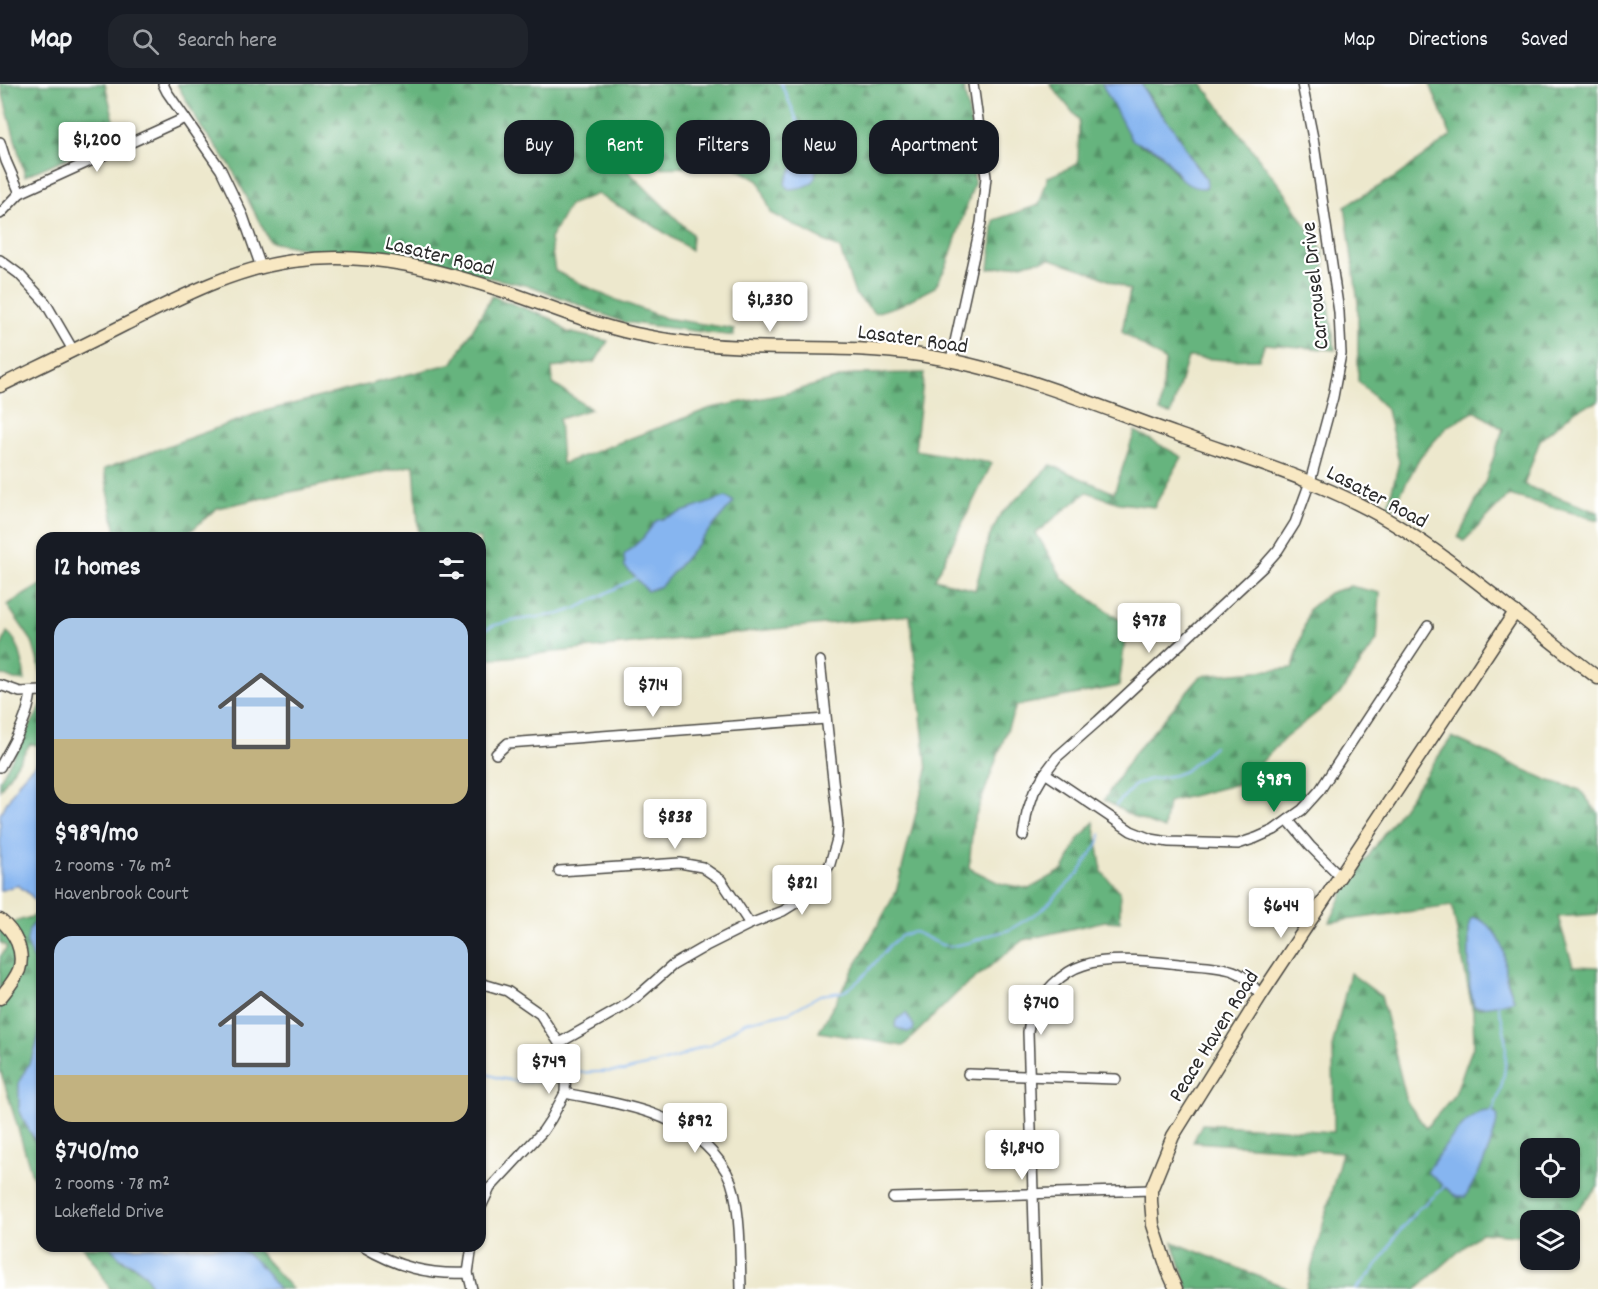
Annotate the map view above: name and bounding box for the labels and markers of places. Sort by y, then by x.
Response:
pin: $1,200 [48,122,146,173]
pin: $1,330 [721,282,819,333]
pin: $978 [1113,603,1185,654]
pin: $714 [617,667,689,718]
pin: $989 [1238,762,1310,813]
pin: $838 [639,799,711,850]
pin: $821 [766,865,838,916]
pin: $644 [1245,888,1317,939]
pin: $740 [1005,985,1077,1036]
pin: $749 [513,1044,585,1095]
pin: $892 [659,1103,731,1154]
pin: $1,840 [973,1130,1071,1181]

